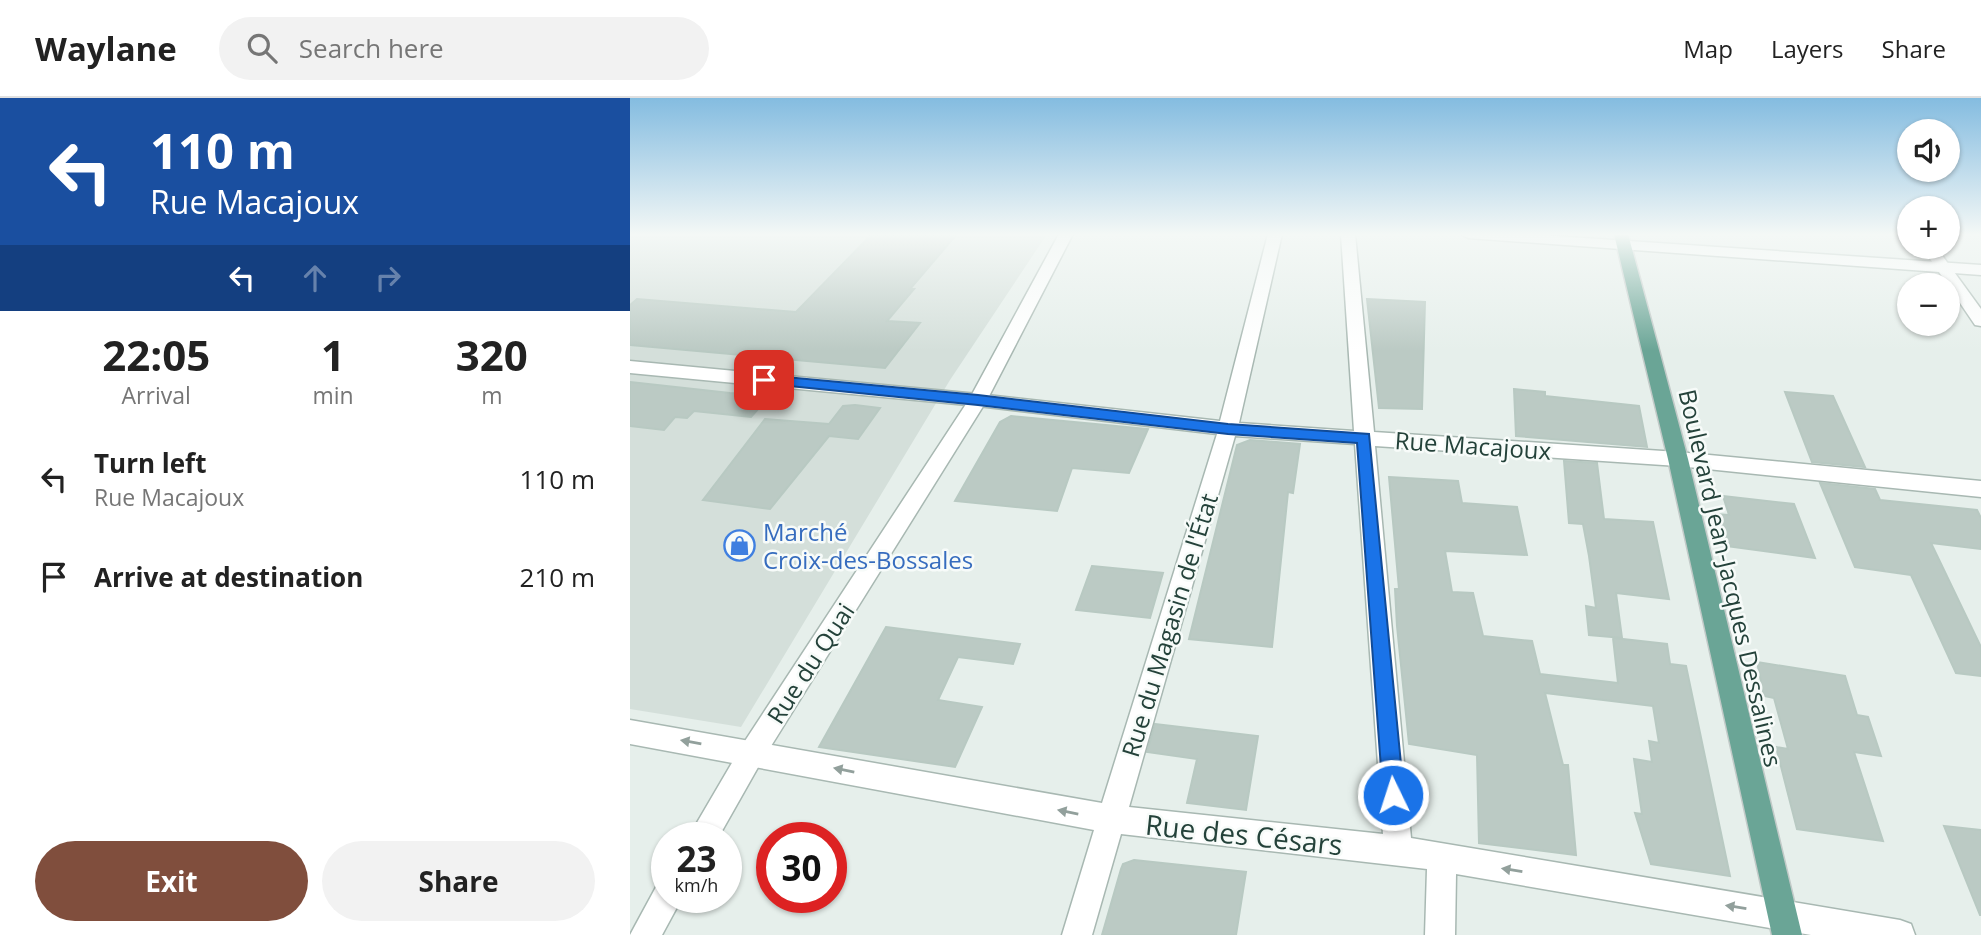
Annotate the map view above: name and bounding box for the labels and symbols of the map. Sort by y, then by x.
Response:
pin [734,350,794,410]
street label: Boulevard Jean-Jacques Dessalines [1671,386,1791,770]
street label: Rue Macajoux [1394,423,1553,467]
street label: Rue du Magasin de l'État [1113,489,1225,761]
place label: Marché Croix-des-Bossales [763,515,973,576]
shop icon: Marché Croix-des-Bossales [723,528,757,562]
street label: Rue du Quai [759,596,861,730]
one-way arrow [680,736,702,747]
position arrow [1356,758,1430,832]
one-way arrow [833,764,855,775]
street label: Rue des Césars [1144,805,1344,863]
one-way arrow [1057,806,1079,817]
speed limit sign: 30 [756,822,847,913]
one-way arrow [1501,864,1523,875]
one-way arrow [1725,901,1747,912]

